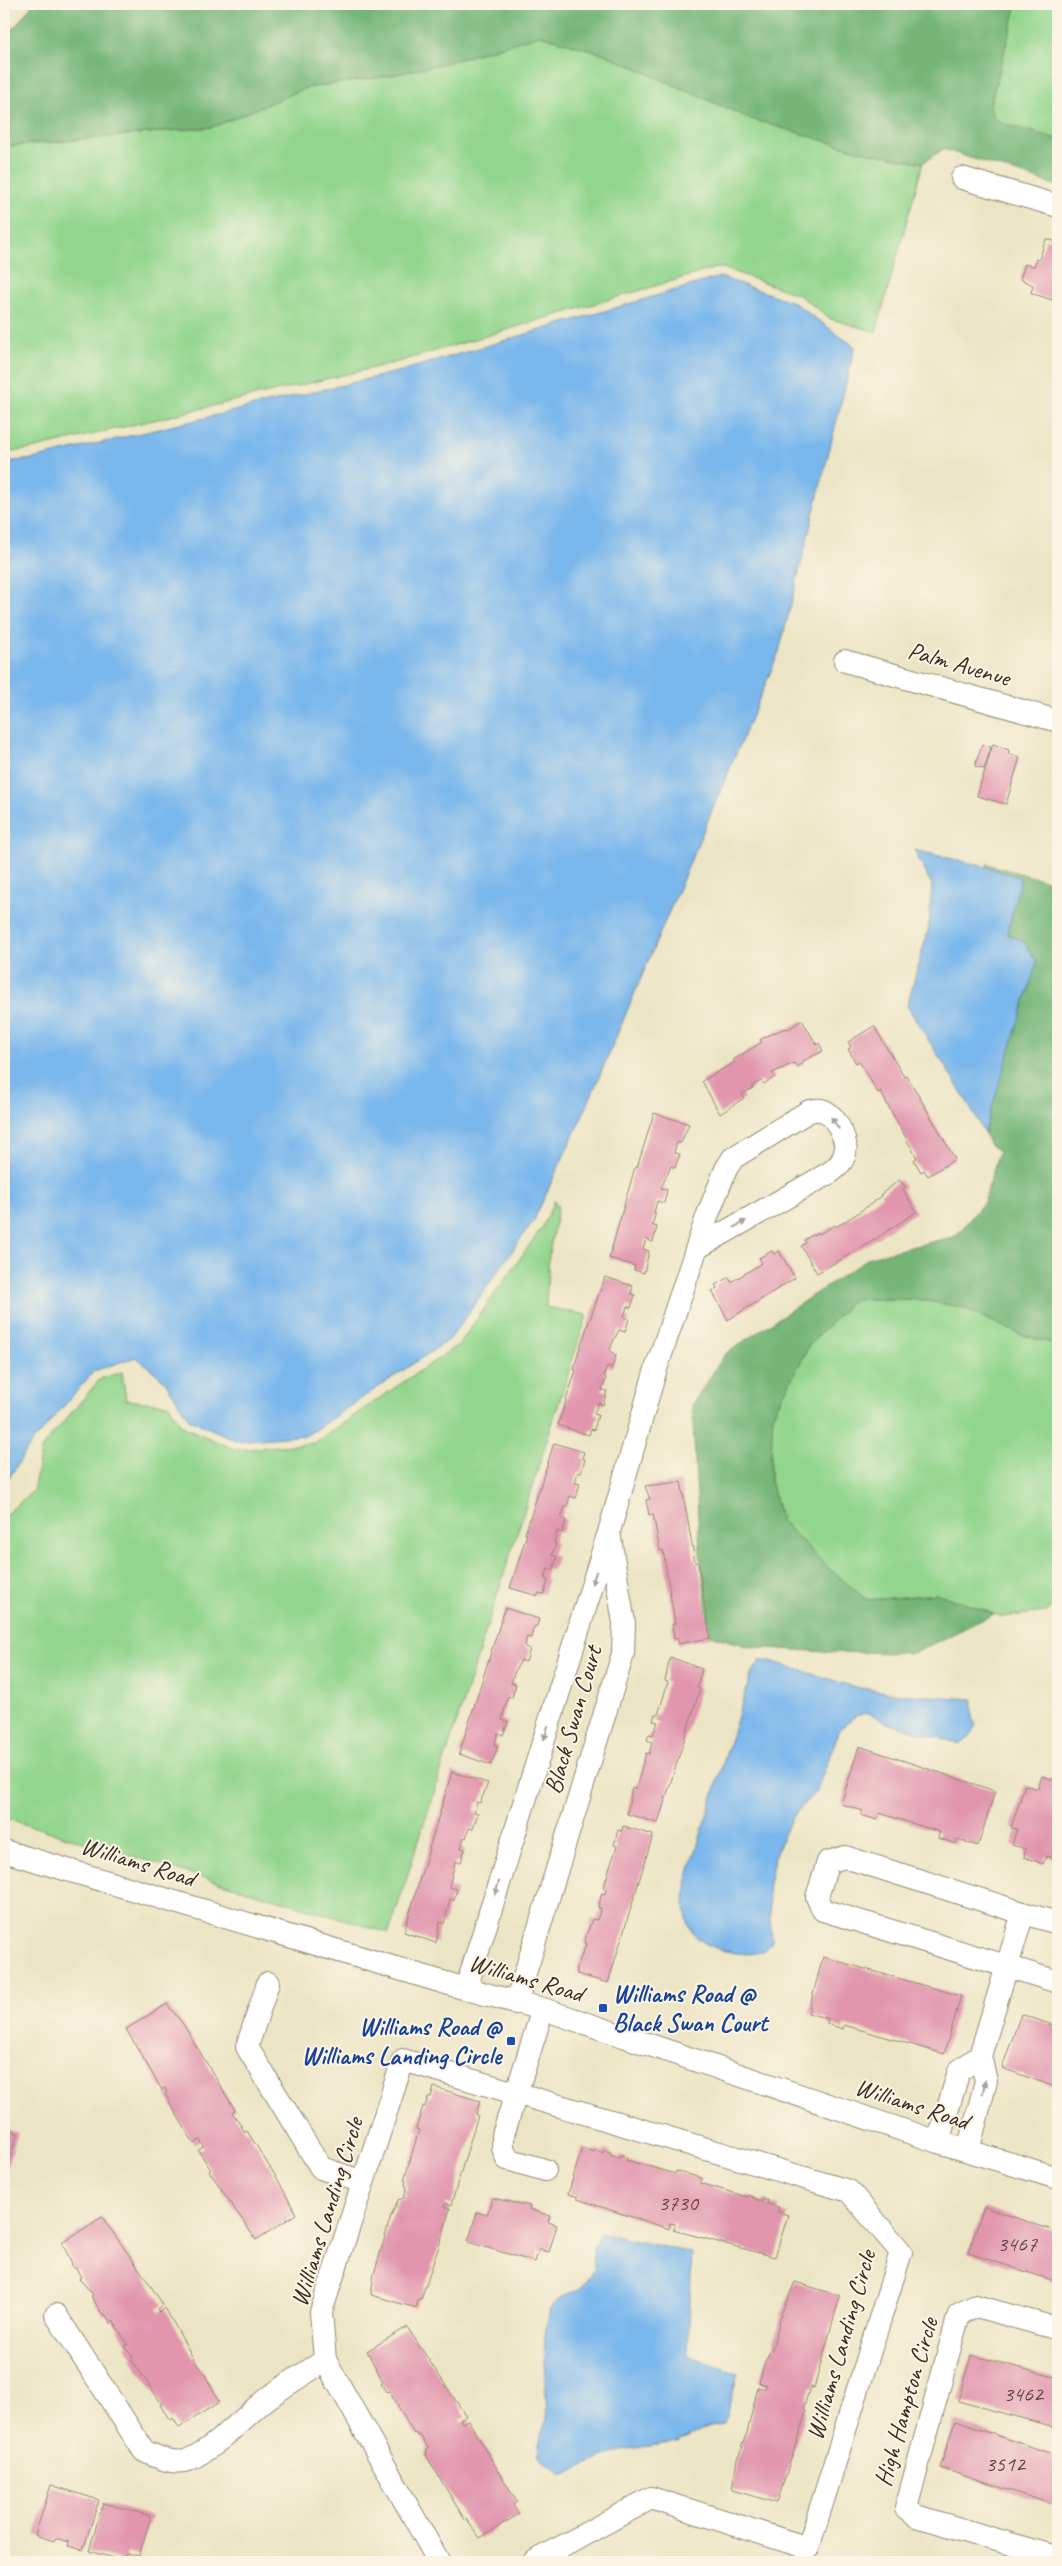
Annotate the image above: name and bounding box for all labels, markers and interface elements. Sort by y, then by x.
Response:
street label: Palm Avenue [904,634,1016,694]
one-way arrow [830,1116,840,1130]
one-way arrow [733,1219,746,1228]
one-way arrow [590,1571,598,1586]
street label: Black Swan Court [537,1640,610,1798]
one-way arrow [541,1726,549,1741]
street label: Williams Road [77,1830,203,1896]
one-way arrow [493,1881,501,1896]
street label: Williams Road [465,1946,591,2011]
place label: Williams Road @ Black Swan Court [613,1978,770,2039]
marker: Williams Road @ Black Swan Court [597,2002,609,2014]
place label: Williams Road @ Williams Landing Circle [301,2011,504,2072]
marker: Williams Road @ Williams Landing Circle [505,2035,517,2047]
street label: Williams Road [851,2071,977,2139]
one-way arrow [981,2078,989,2094]
street label: Williams Landing Circle [283,2112,371,2310]
house number: 3730 [658,2189,700,2217]
house number: 3467 [997,2230,1038,2258]
street label: Williams Landing Circle [799,2245,884,2443]
street label: High Hampton Circle [867,2312,946,2490]
house number: 3462 [1003,2380,1045,2408]
house number: 3512 [985,2450,1027,2478]

